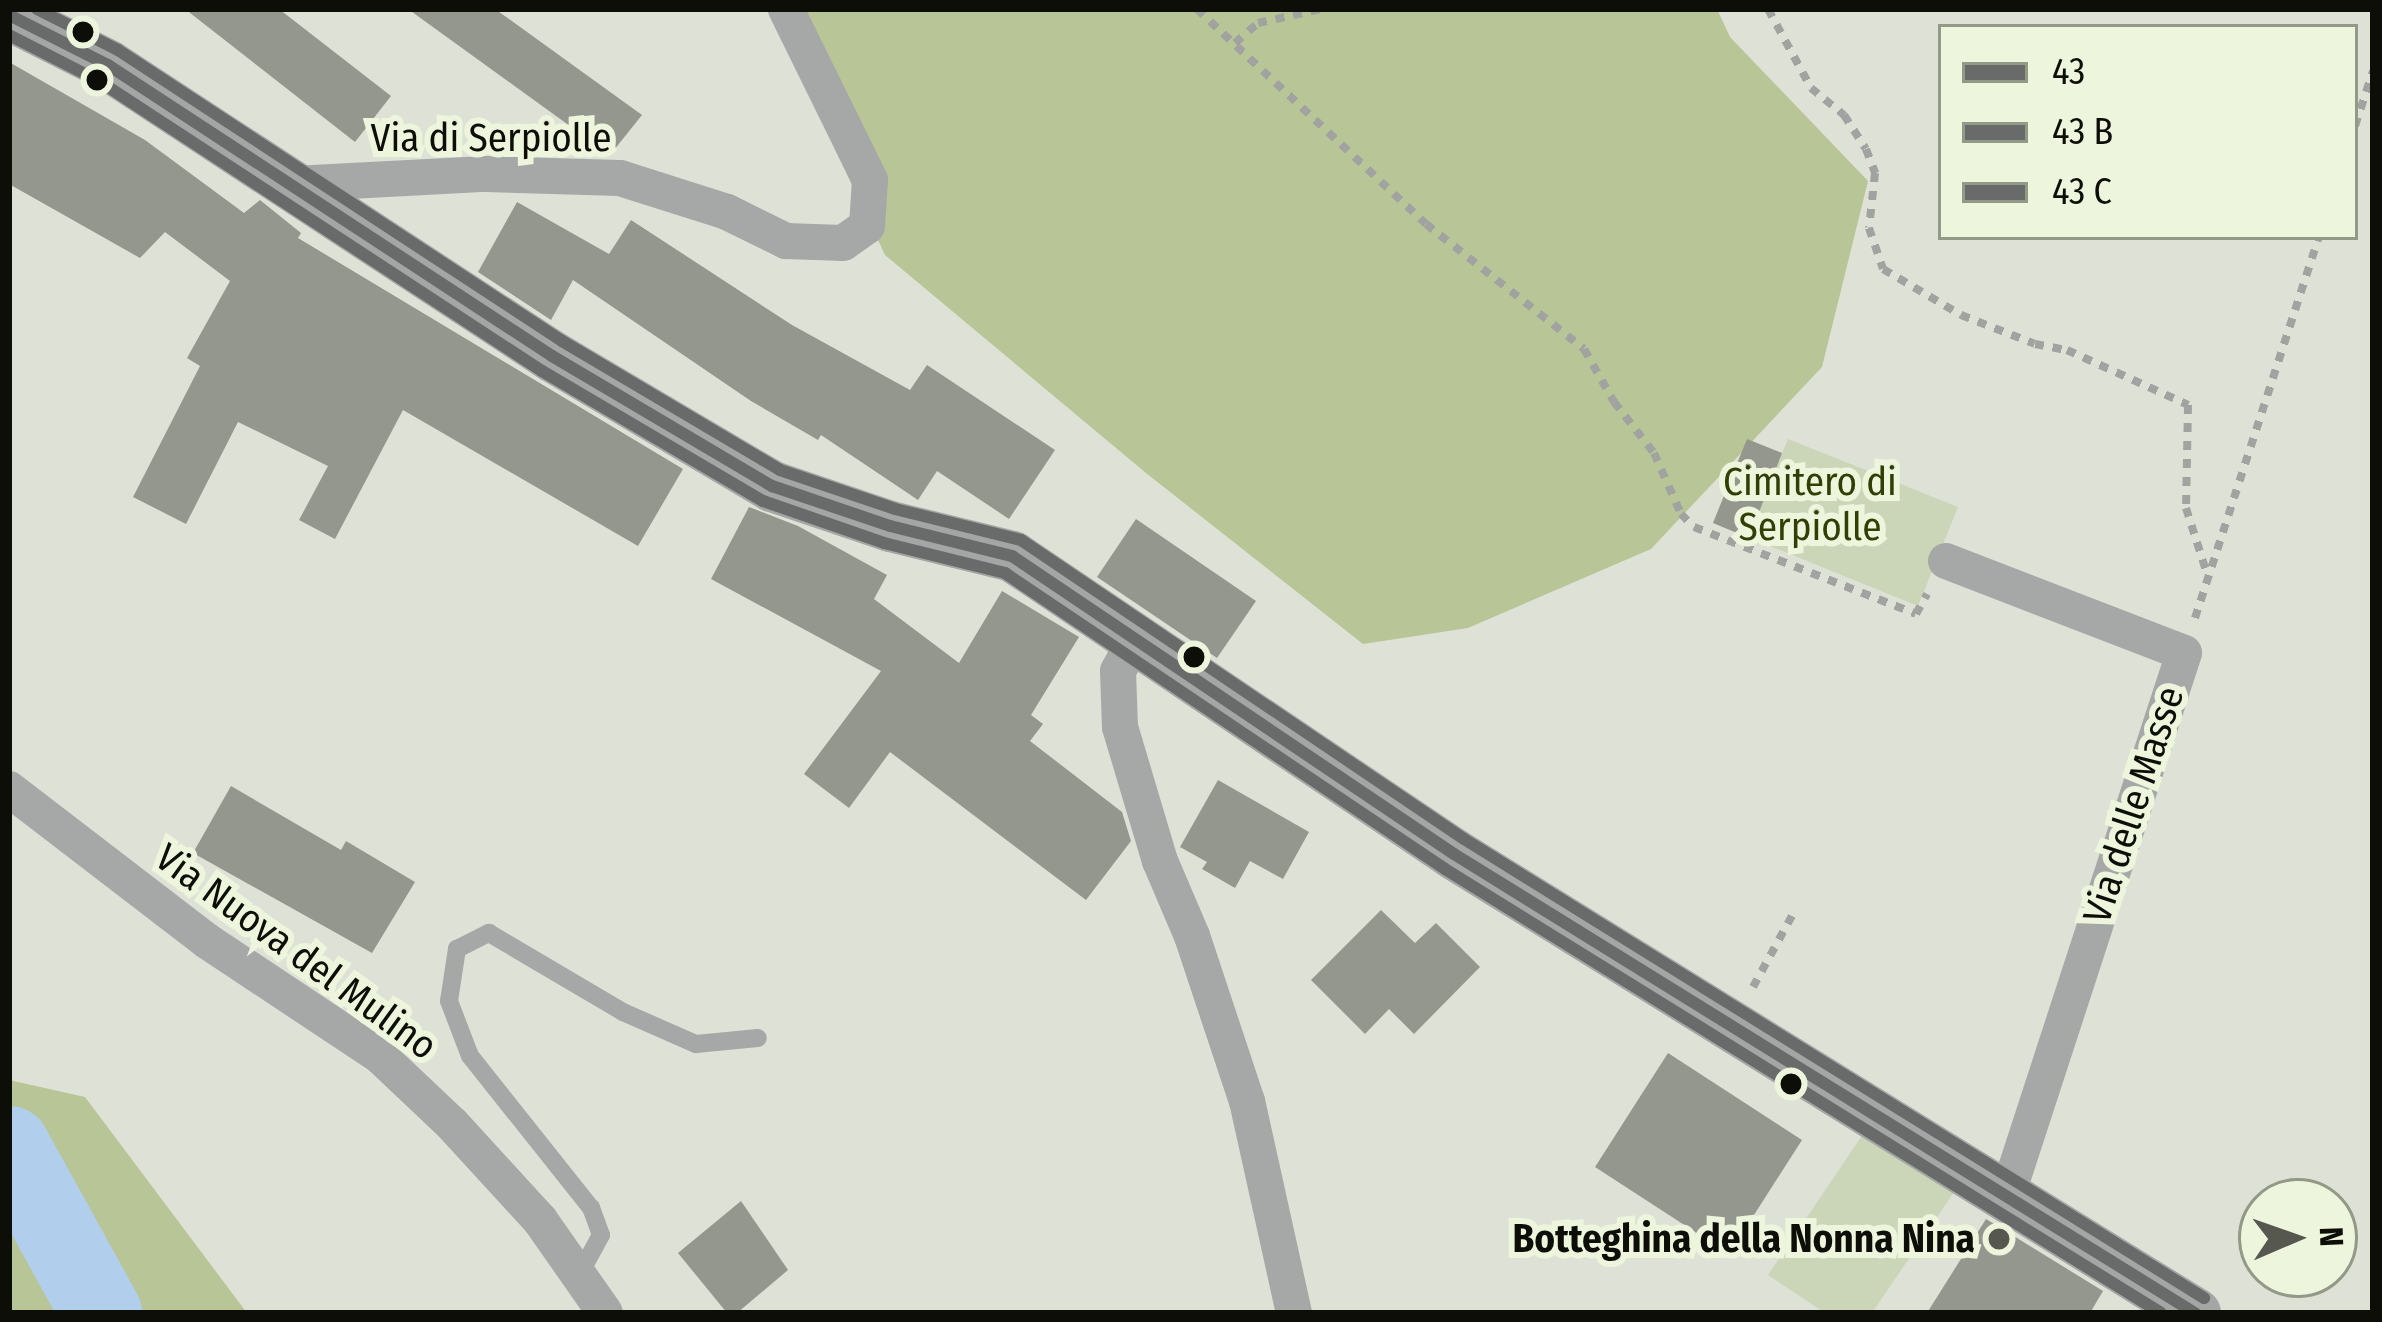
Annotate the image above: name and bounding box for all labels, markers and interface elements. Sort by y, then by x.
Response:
unlabelled marker [72,21,94,43]
legend [1938,24,2358,240]
text: 43 [2052,50,2085,94]
unlabelled marker [86,69,108,91]
text: 43 B [2052,110,2113,154]
street label: Via di Serpiolle [371,115,611,161]
text: 43 C [2052,170,2112,214]
park label: Cimitero di Serpiolle [1723,460,1897,551]
unlabelled marker [1183,646,1205,668]
street label: Via delle Masse [2074,681,2194,929]
street label: Via Nuova del Mulino [146,834,446,1070]
unlabelled marker [1780,1073,1802,1095]
north arrow [2238,1178,2358,1298]
place label: Botteghina della Nonna Nina [1513,1216,1975,1262]
marker: Botteghina della Nonna Nina [1986,1226,2012,1252]
text: N [2311,1226,2351,1247]

